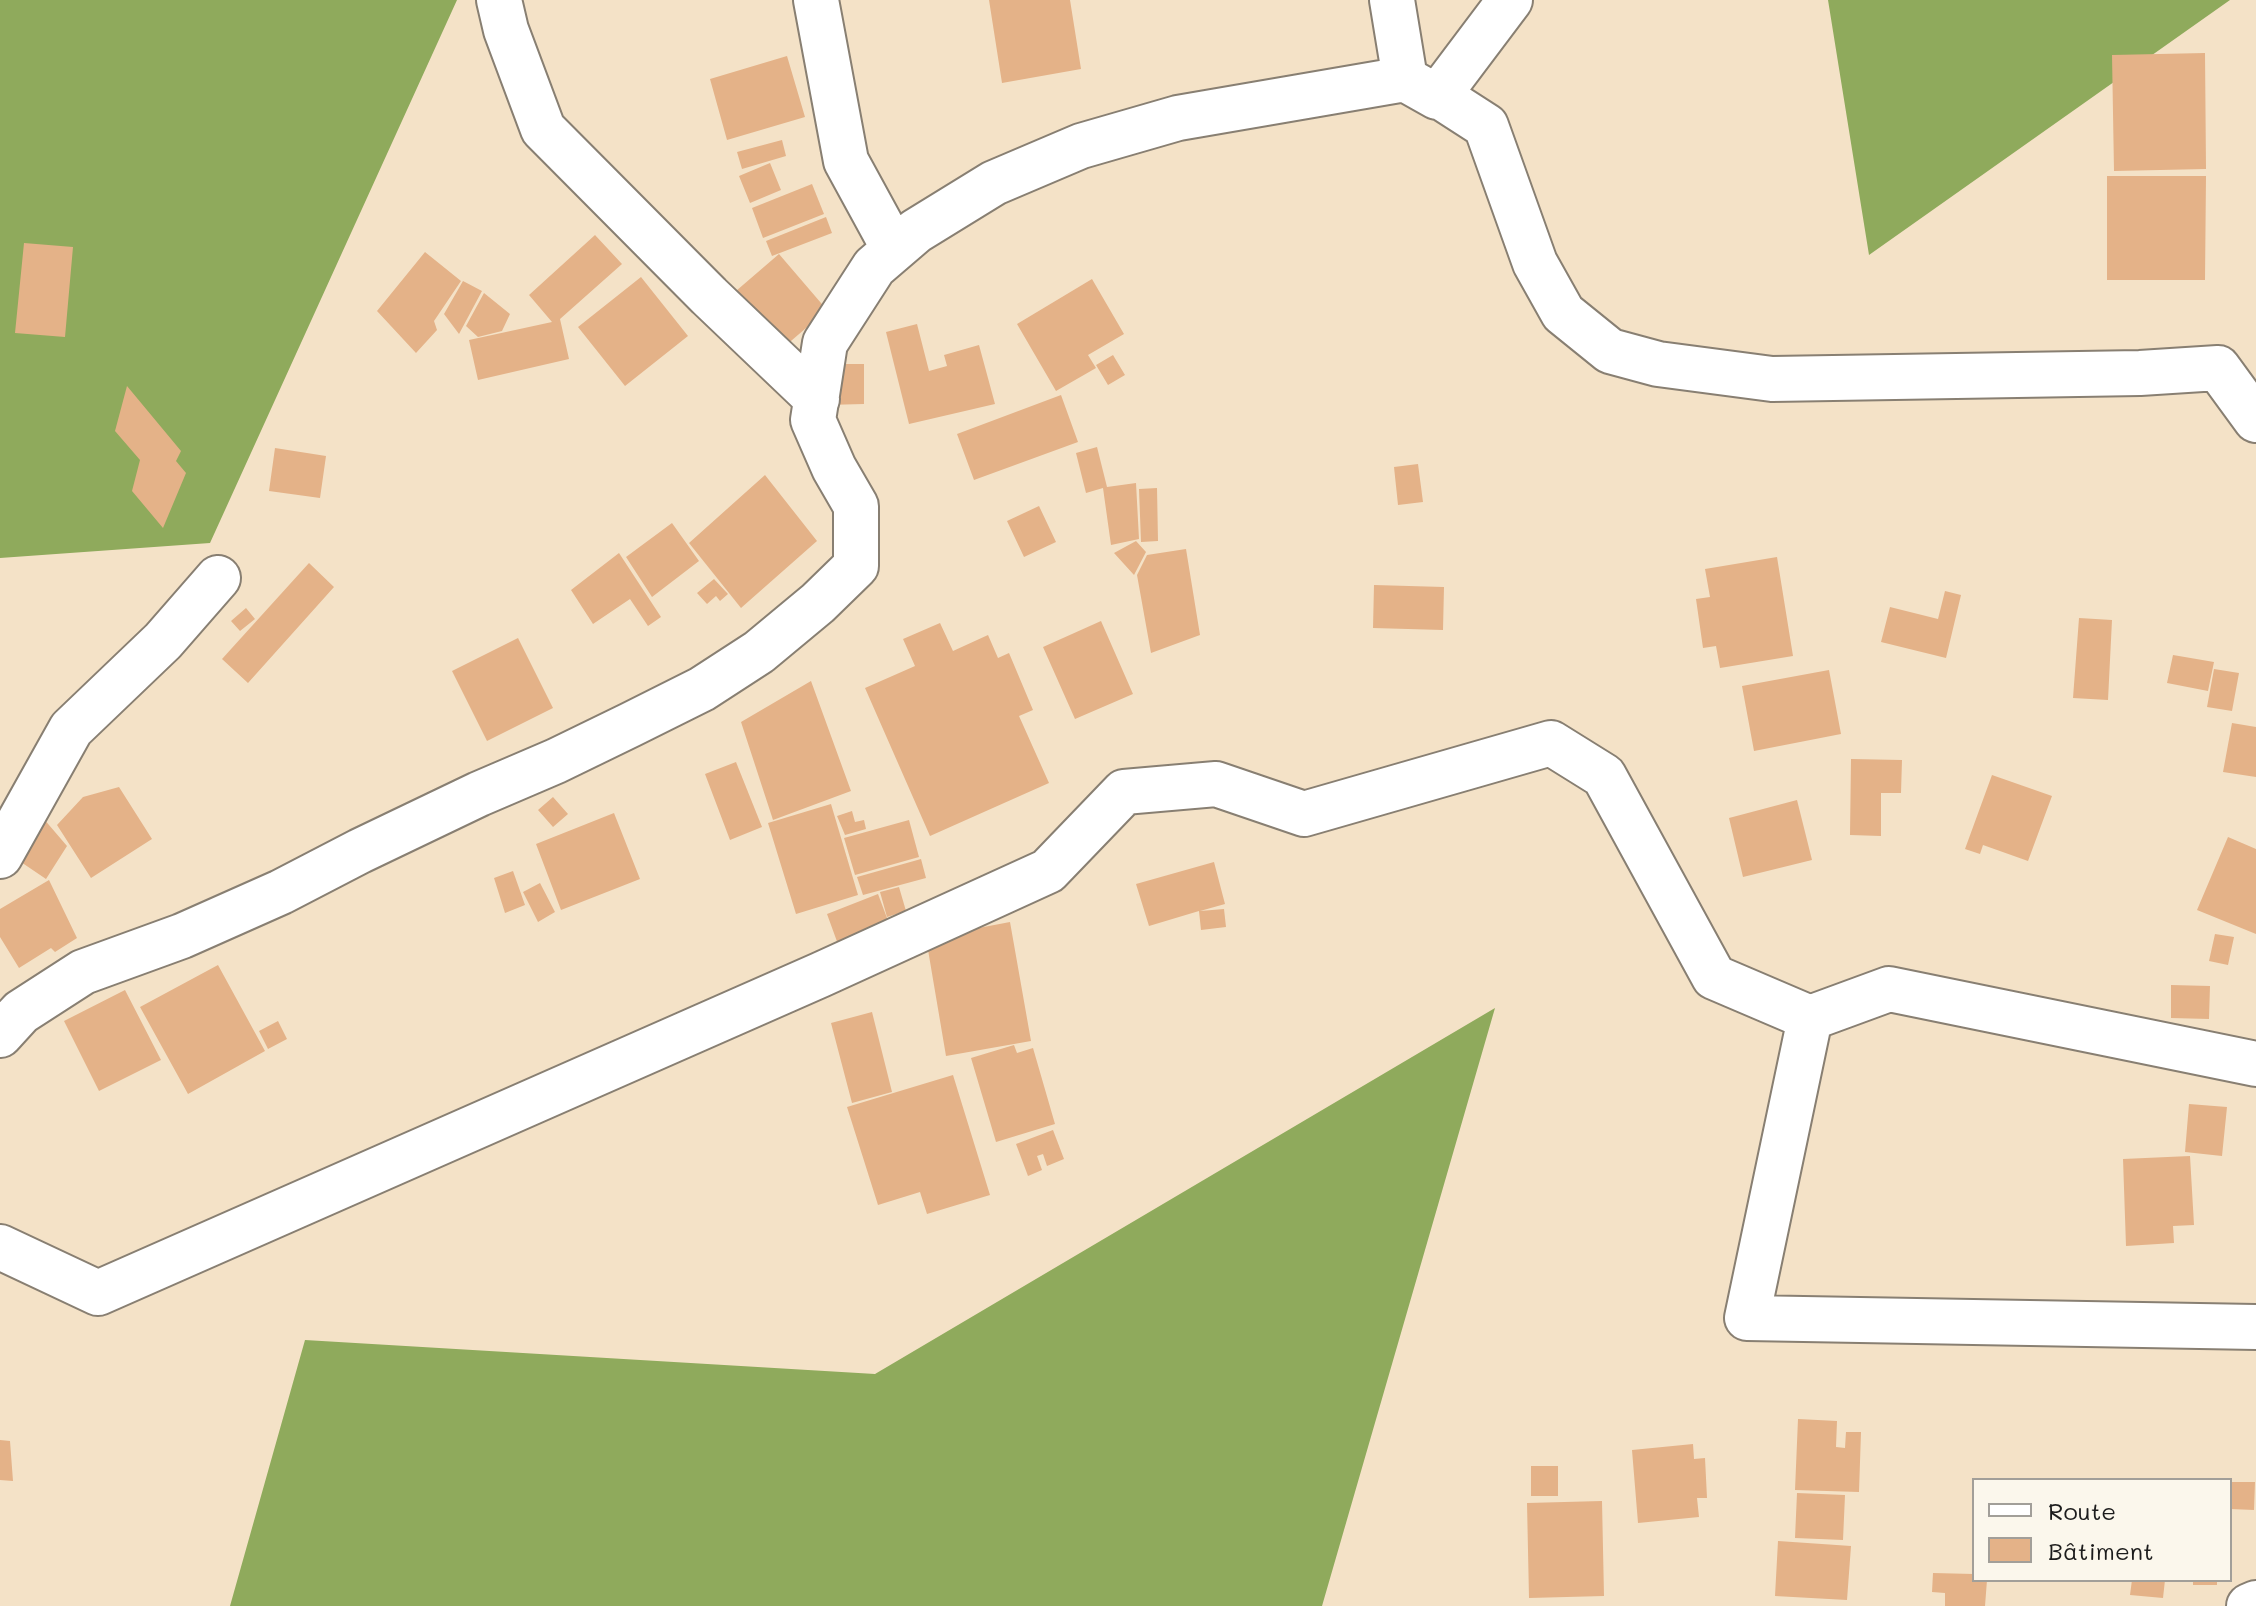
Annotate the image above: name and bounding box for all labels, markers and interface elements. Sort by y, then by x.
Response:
legend [1972,1478,2232,1582]
text: Route [2048,1495,2116,1526]
text: Bâtiment [2048,1535,2154,1566]

